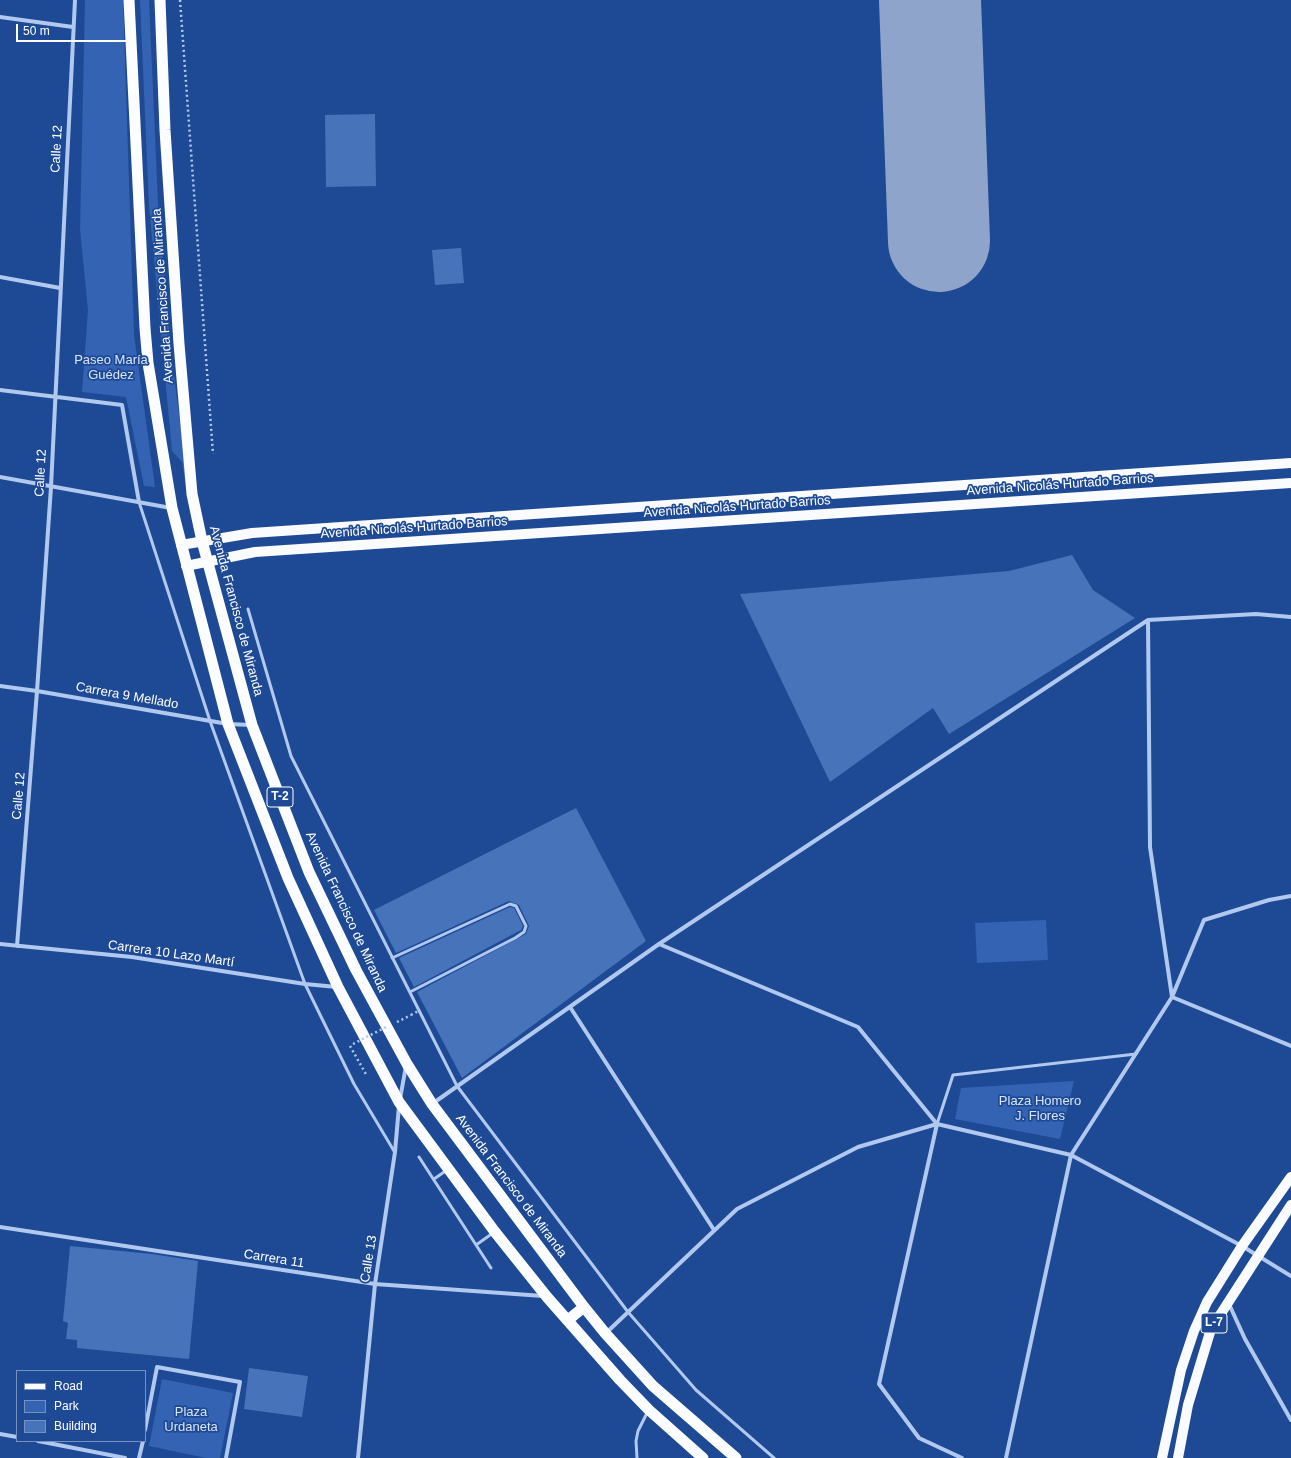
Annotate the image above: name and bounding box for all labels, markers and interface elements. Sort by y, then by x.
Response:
scale bar [18,16,132,42]
text: 50 m [23,24,50,38]
street label: Calle 12 [48,125,66,173]
street label: Avenida Francisco de Miranda [149,208,177,384]
park label: Paseo María Guédez [74,352,148,383]
street label: Calle 12 [32,449,50,497]
street label: Avenida Nicolás Hurtado Barrios [966,471,1154,499]
street label: Avenida Nicolás Hurtado Barrios [643,493,831,521]
street label: Avenida Nicolás Hurtado Barrios [320,514,508,542]
street label: Avenida Francisco de Miranda [206,524,266,698]
street label: Carrera 9 Mellado [74,679,180,713]
street label: Calle 12 [9,772,29,820]
road number: T-2 [267,787,293,807]
street label: Avenida Francisco de Miranda [302,829,390,995]
street label: Carrera 10 Lazo Martí [107,937,235,971]
park label: Plaza Homero J. Flores [999,1093,1081,1124]
street label: Avenida Francisco de Miranda [452,1111,570,1261]
street label: Calle 13 [358,1234,380,1284]
street label: Carrera 11 [243,1247,305,1271]
road number: L-7 [1201,1313,1227,1333]
legend [16,1370,146,1442]
text: Road [54,1379,83,1393]
text: Park [54,1399,79,1413]
park label: Plaza Urdaneta [164,1404,218,1435]
text: Building [54,1419,97,1433]

